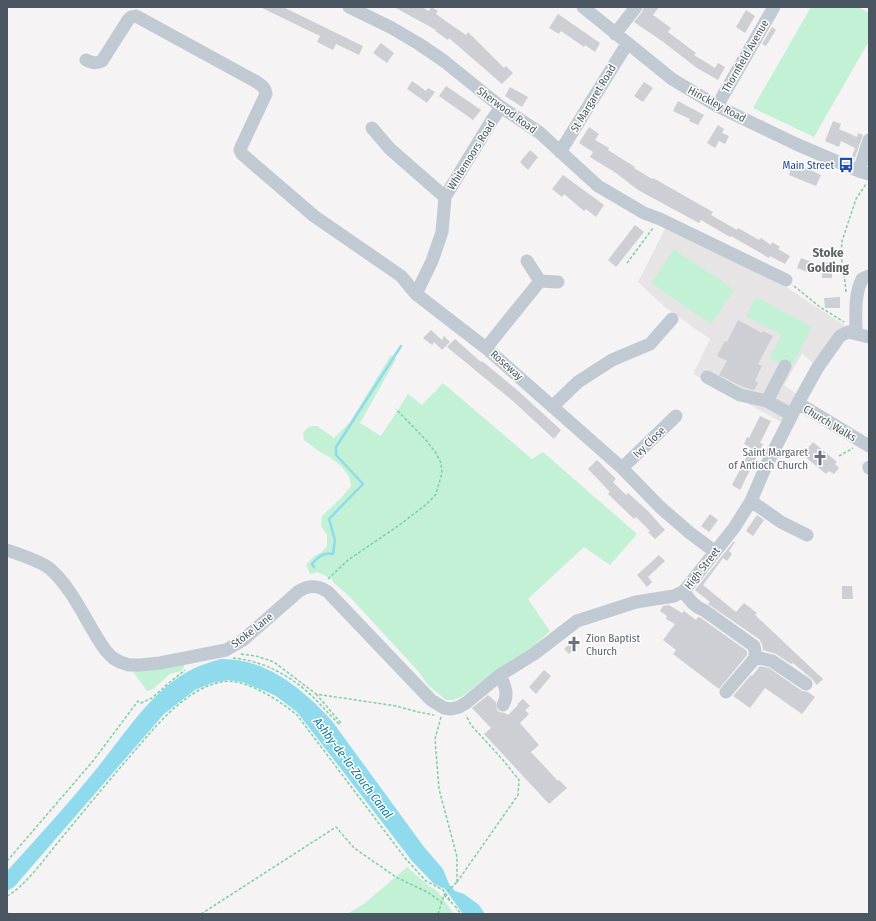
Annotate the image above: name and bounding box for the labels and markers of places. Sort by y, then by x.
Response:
bus stop icon: Main Street [837,156,855,174]
place label: Main Street [783,159,834,172]
place label: Saint Margaret of Antioch Church [728,446,808,472]
church icon: Saint Margaret of Antioch Church [811,449,829,467]
place label: Zion Baptist Church [586,632,640,658]
church icon: Zion Baptist Church [565,635,583,653]

